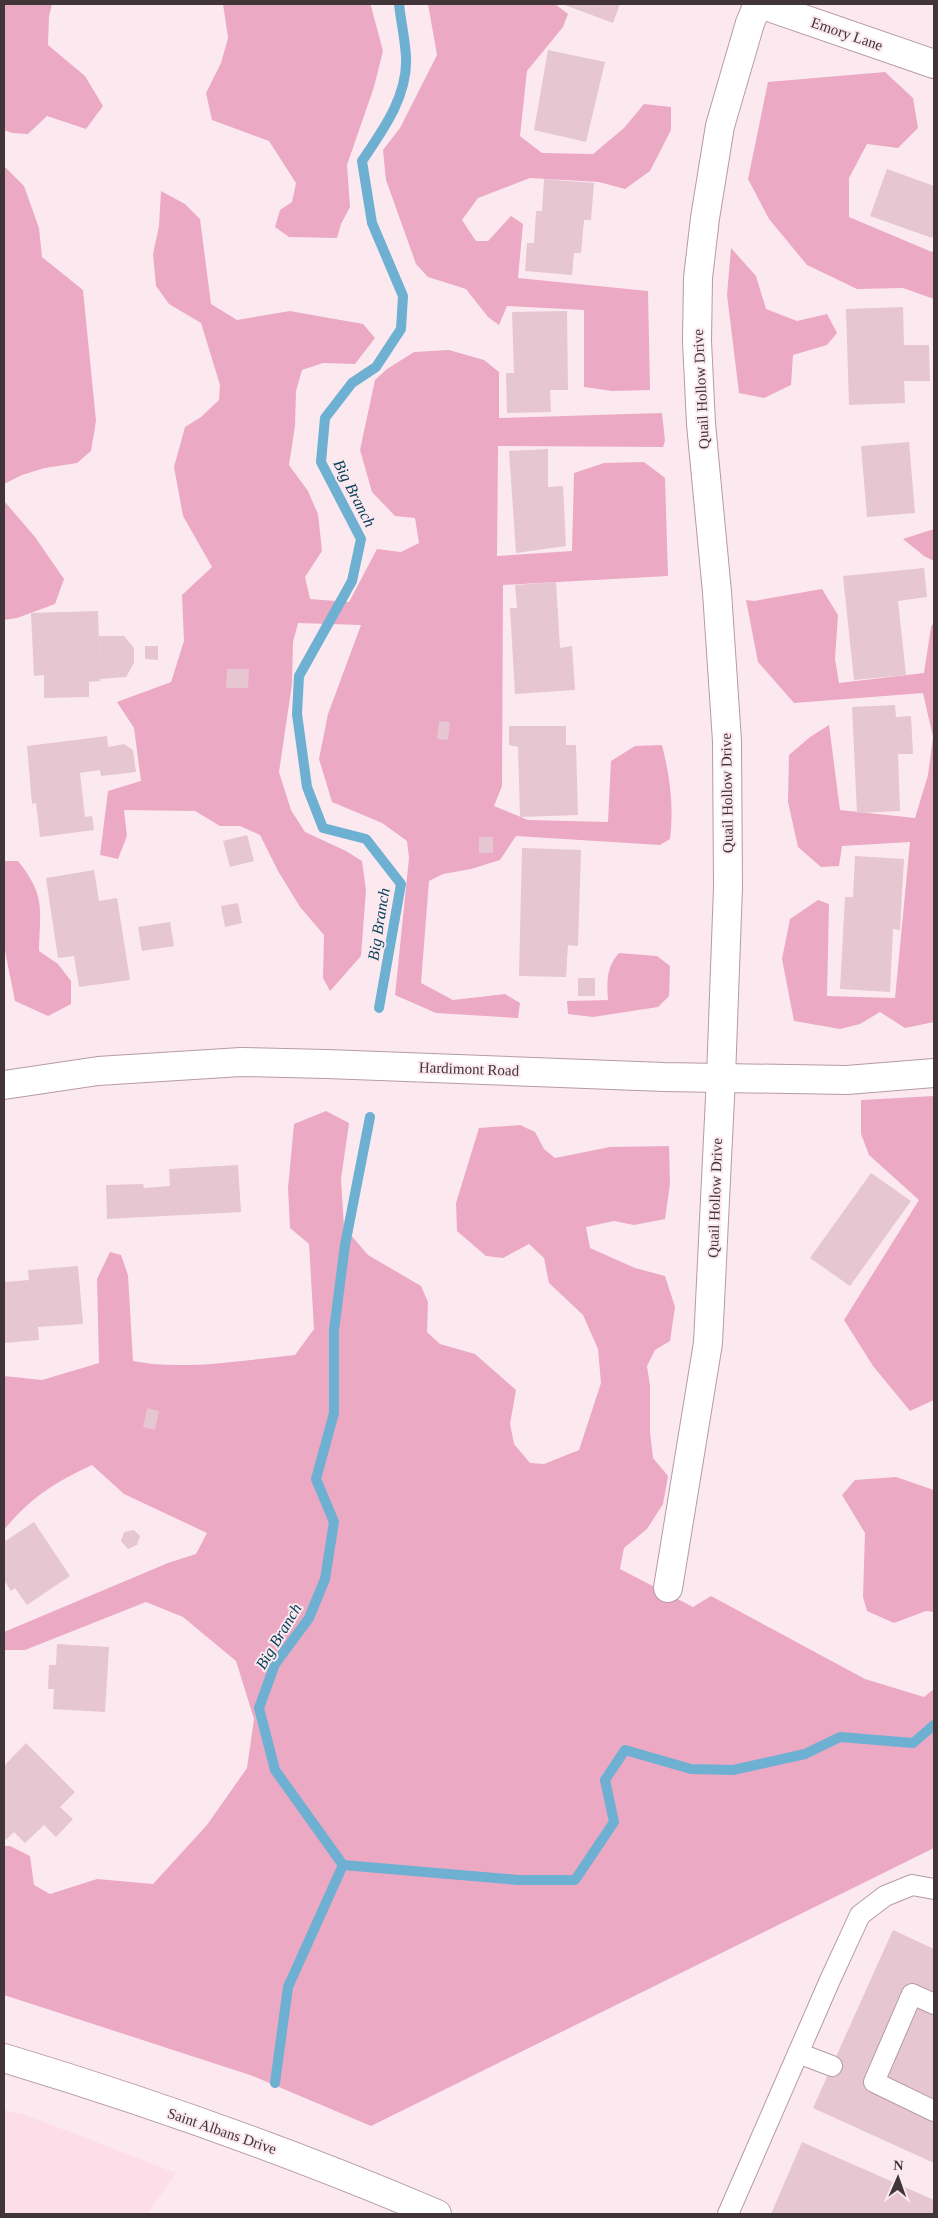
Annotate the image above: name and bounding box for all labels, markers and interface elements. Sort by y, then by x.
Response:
street label: Emory Lane [809,14,885,54]
street label: Quail Hollow Drive [690,328,712,449]
water label: Big Branch [329,457,379,530]
street label: Quail Hollow Drive [718,733,736,853]
water label: Big Branch [364,887,394,962]
street label: Hardimont Road [419,1059,520,1079]
street label: Quail Hollow Drive [705,1137,725,1258]
water label: Big Branch [252,1600,305,1673]
street label: Saint Albans Drive [165,2105,279,2157]
north arrow [873,2153,923,2203]
text: N [893,2158,904,2173]

